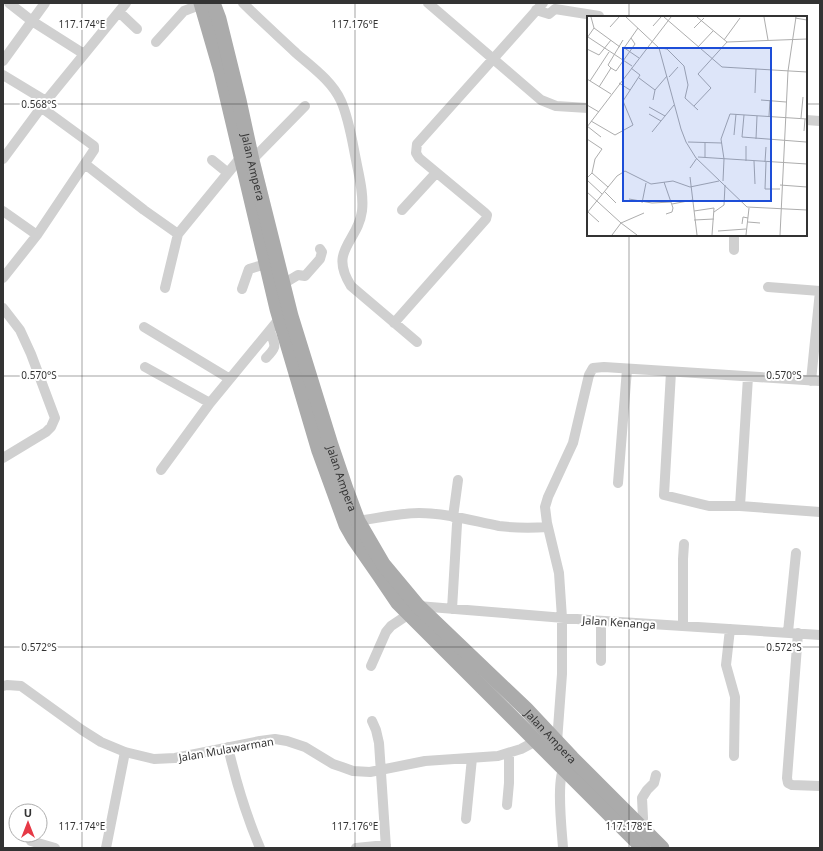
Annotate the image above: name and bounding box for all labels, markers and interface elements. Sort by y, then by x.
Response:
inset map [587,16,807,236]
text: 117.174°E [59,17,105,31]
text: 117.176°E [332,17,378,31]
text: 0.568°S [21,97,57,111]
street label: Jalan Ampera [239,131,269,202]
text: 0.570°S [21,368,57,382]
text: 0.570°S [766,368,802,382]
street label: Jalan Ampera [324,442,361,513]
street label: Jalan Kenanga [581,612,656,632]
text: 0.572°S [21,640,57,654]
text: 0.572°S [766,640,802,654]
street label: Jalan Ampera [522,705,580,766]
street label: Jalan Mulawarman [176,733,275,765]
north arrow [8,803,48,843]
text: U [24,805,32,820]
text: 117.174°E [59,819,105,833]
text: 117.176°E [332,819,378,833]
text: 117.178°E [606,819,652,833]

